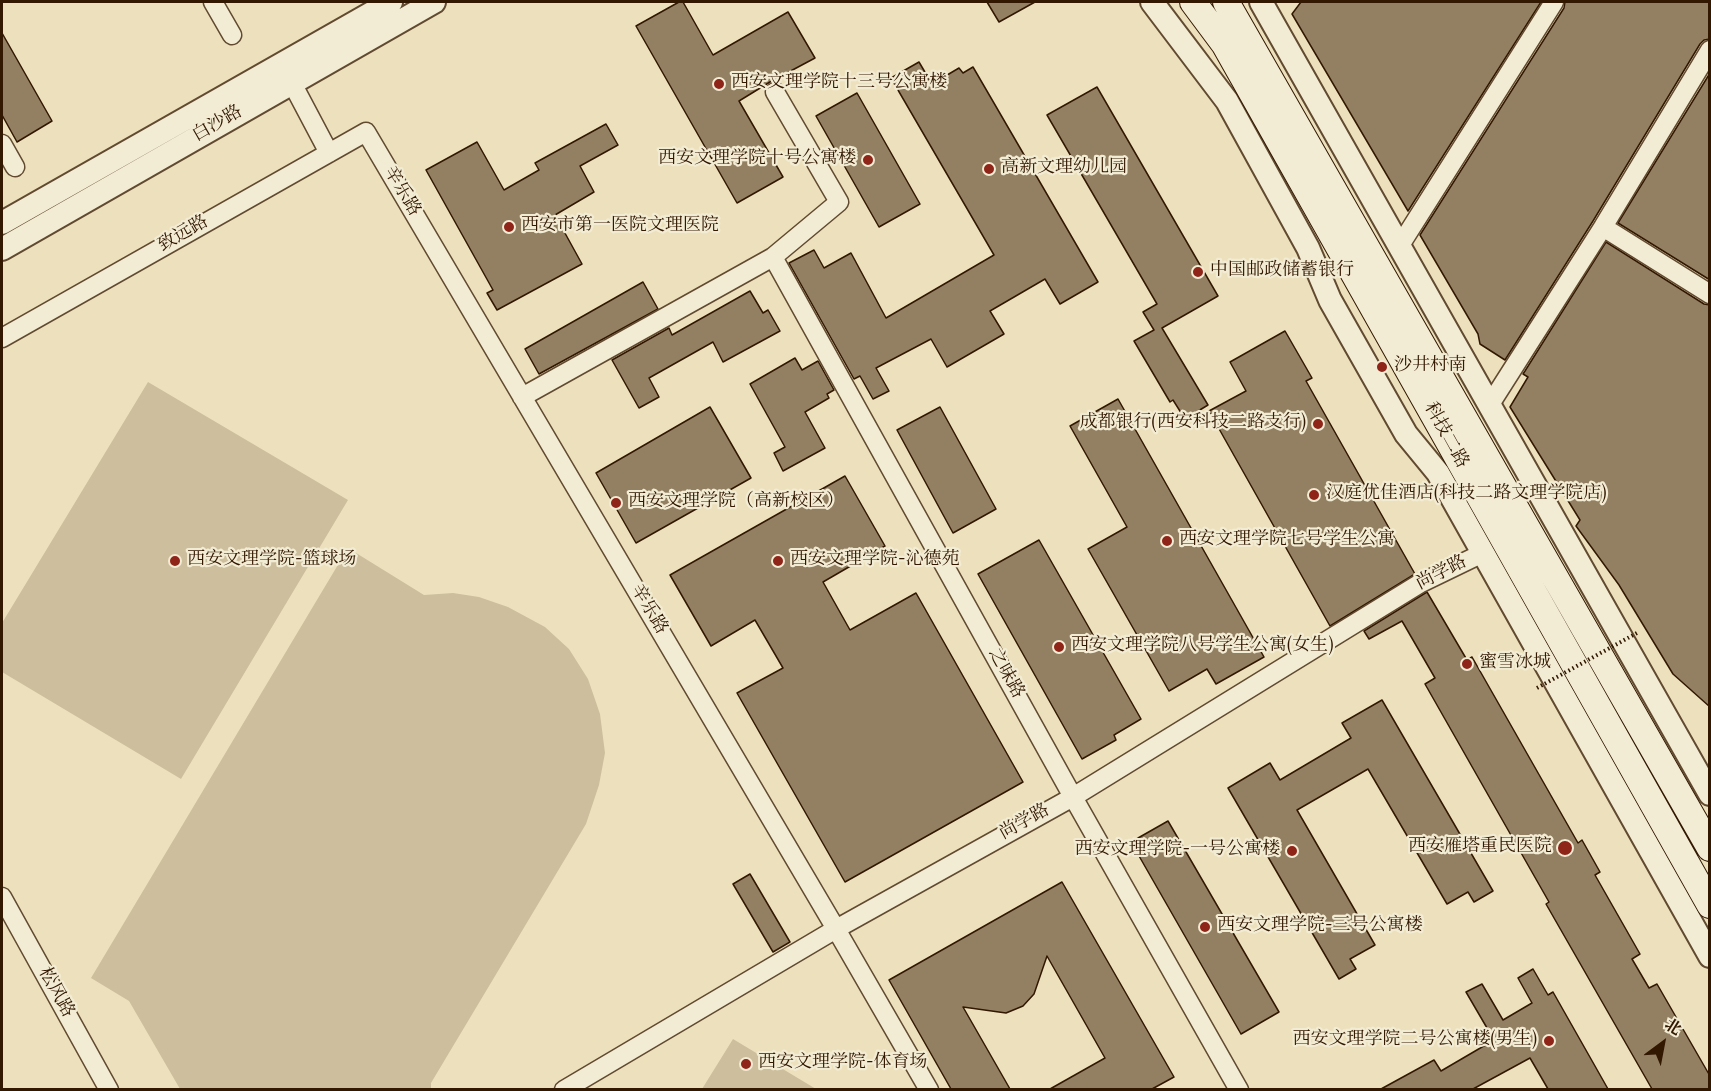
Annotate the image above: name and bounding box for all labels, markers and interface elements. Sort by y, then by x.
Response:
place label: 西安文理学院十三号公寓楼 [731,73,947,95]
marker: 西安文理学院十三号公寓楼 [712,77,726,91]
street label: 白沙路 [189,102,247,148]
place label: 西安文理学院十号公寓楼 [658,149,856,171]
marker: 西安文理学院十号公寓楼 [861,153,875,167]
place label: 高新文理幼儿园 [1001,158,1127,180]
marker: 高新文理幼儿园 [982,162,996,176]
street label: 辛乐路 [378,163,424,221]
street label: 致远路 [155,212,213,258]
place label: 西安市第一医院文理医院 [521,216,719,238]
marker: 西安市第一医院文理医院 [502,220,516,234]
place label: 中国邮政储蓄银行 [1210,261,1354,283]
marker: 中国邮政储蓄银行 [1191,265,1205,279]
place label: 沙井村南 [1394,356,1466,378]
marker: 沙井村南 [1375,360,1389,374]
street label: 科技二路 [1418,399,1472,473]
place label: 成都银行(西安科技二路支行) [1080,413,1306,435]
marker: 成都银行(西安科技二路支行) [1311,417,1325,431]
place label: 汉庭优佳酒店(科技二路文理学院店) [1326,484,1606,506]
marker: 汉庭优佳酒店(科技二路文理学院店) [1307,488,1321,502]
place label: 西安文理学院（高新校区） [628,492,844,514]
marker: 西安文理学院（高新校区） [609,496,623,510]
place label: 西安文理学院七号学生公寓 [1179,530,1395,552]
marker: 西安文理学院七号学生公寓 [1160,534,1174,548]
place label: 西安文理学院-篮球场 [187,550,357,572]
place label: 西安文理学院-沁德苑 [790,550,960,572]
street label: 尚学路 [1413,552,1471,596]
marker: 西安文理学院-篮球场 [168,554,182,568]
marker: 西安文理学院-沁德苑 [771,554,785,568]
street label: 辛乐路 [625,581,671,639]
place label: 西安文理学院八号学生公寓(女生) [1071,636,1333,658]
marker: 西安文理学院八号学生公寓(女生) [1052,640,1066,654]
street label: 之味路 [982,645,1028,703]
place label: 蜜雪冰城 [1479,653,1551,675]
marker: 蜜雪冰城 [1460,657,1474,671]
street label: 尚学路 [996,800,1054,846]
place label: 西安雁塔重民医院 [1408,837,1552,859]
marker: 西安雁塔重民医院 [1556,839,1574,857]
place label: 西安文理学院-一号公寓楼 [1074,840,1280,862]
marker: 西安文理学院-一号公寓楼 [1285,844,1299,858]
place label: 西安文理学院-三号公寓楼 [1217,916,1423,938]
marker: 西安文理学院-三号公寓楼 [1198,920,1212,934]
street label: 松风路 [32,964,78,1022]
north arrow [1633,1013,1693,1073]
text: 北 [1660,1014,1685,1041]
place label: 西安文理学院二号公寓楼(男生) [1293,1030,1537,1052]
marker: 西安文理学院二号公寓楼(男生) [1542,1034,1556,1048]
place label: 西安文理学院-体育场 [758,1053,928,1075]
marker: 西安文理学院-体育场 [739,1057,753,1071]

